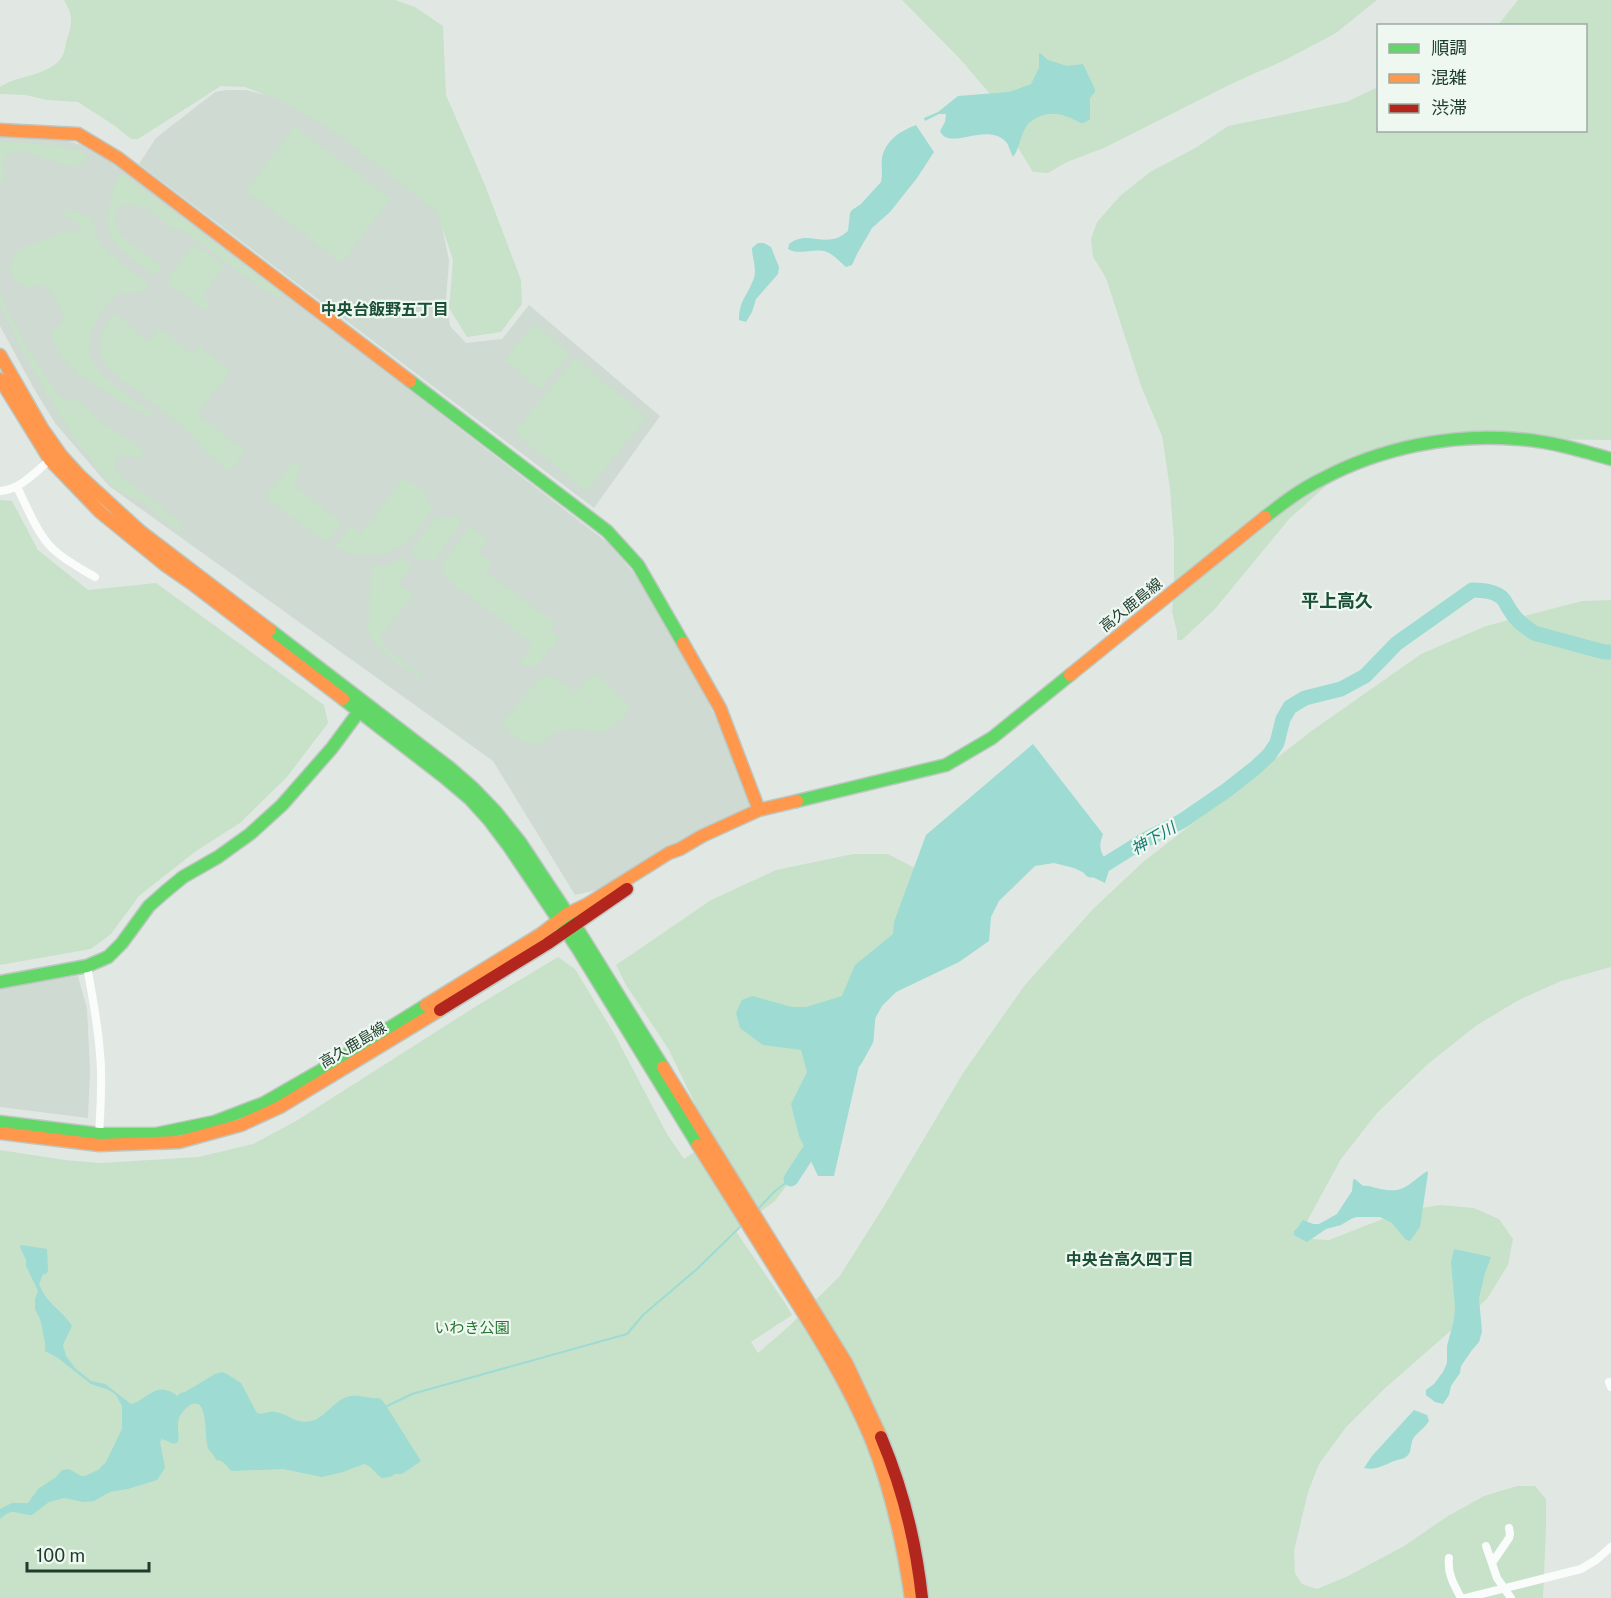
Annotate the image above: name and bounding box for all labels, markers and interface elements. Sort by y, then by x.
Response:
legend [1377,24,1587,132]
text: 順調 [1431,37,1467,58]
text: 混雑 [1431,67,1467,88]
text: 渋滞 [1431,97,1467,118]
district label: 中央台飯野五丁目 [321,300,449,319]
street label: 高久鹿島線 [1096,574,1165,635]
district label: 平上高久 [1301,590,1373,611]
water label: 神下川 [1128,817,1181,859]
street label: 高久鹿島線 [316,1018,389,1071]
district label: 中央台高久四丁目 [1066,1250,1194,1269]
park label: いわき公園 [434,1319,510,1336]
scale bar [27,1535,148,1573]
text: 100 m [36,1545,85,1566]

